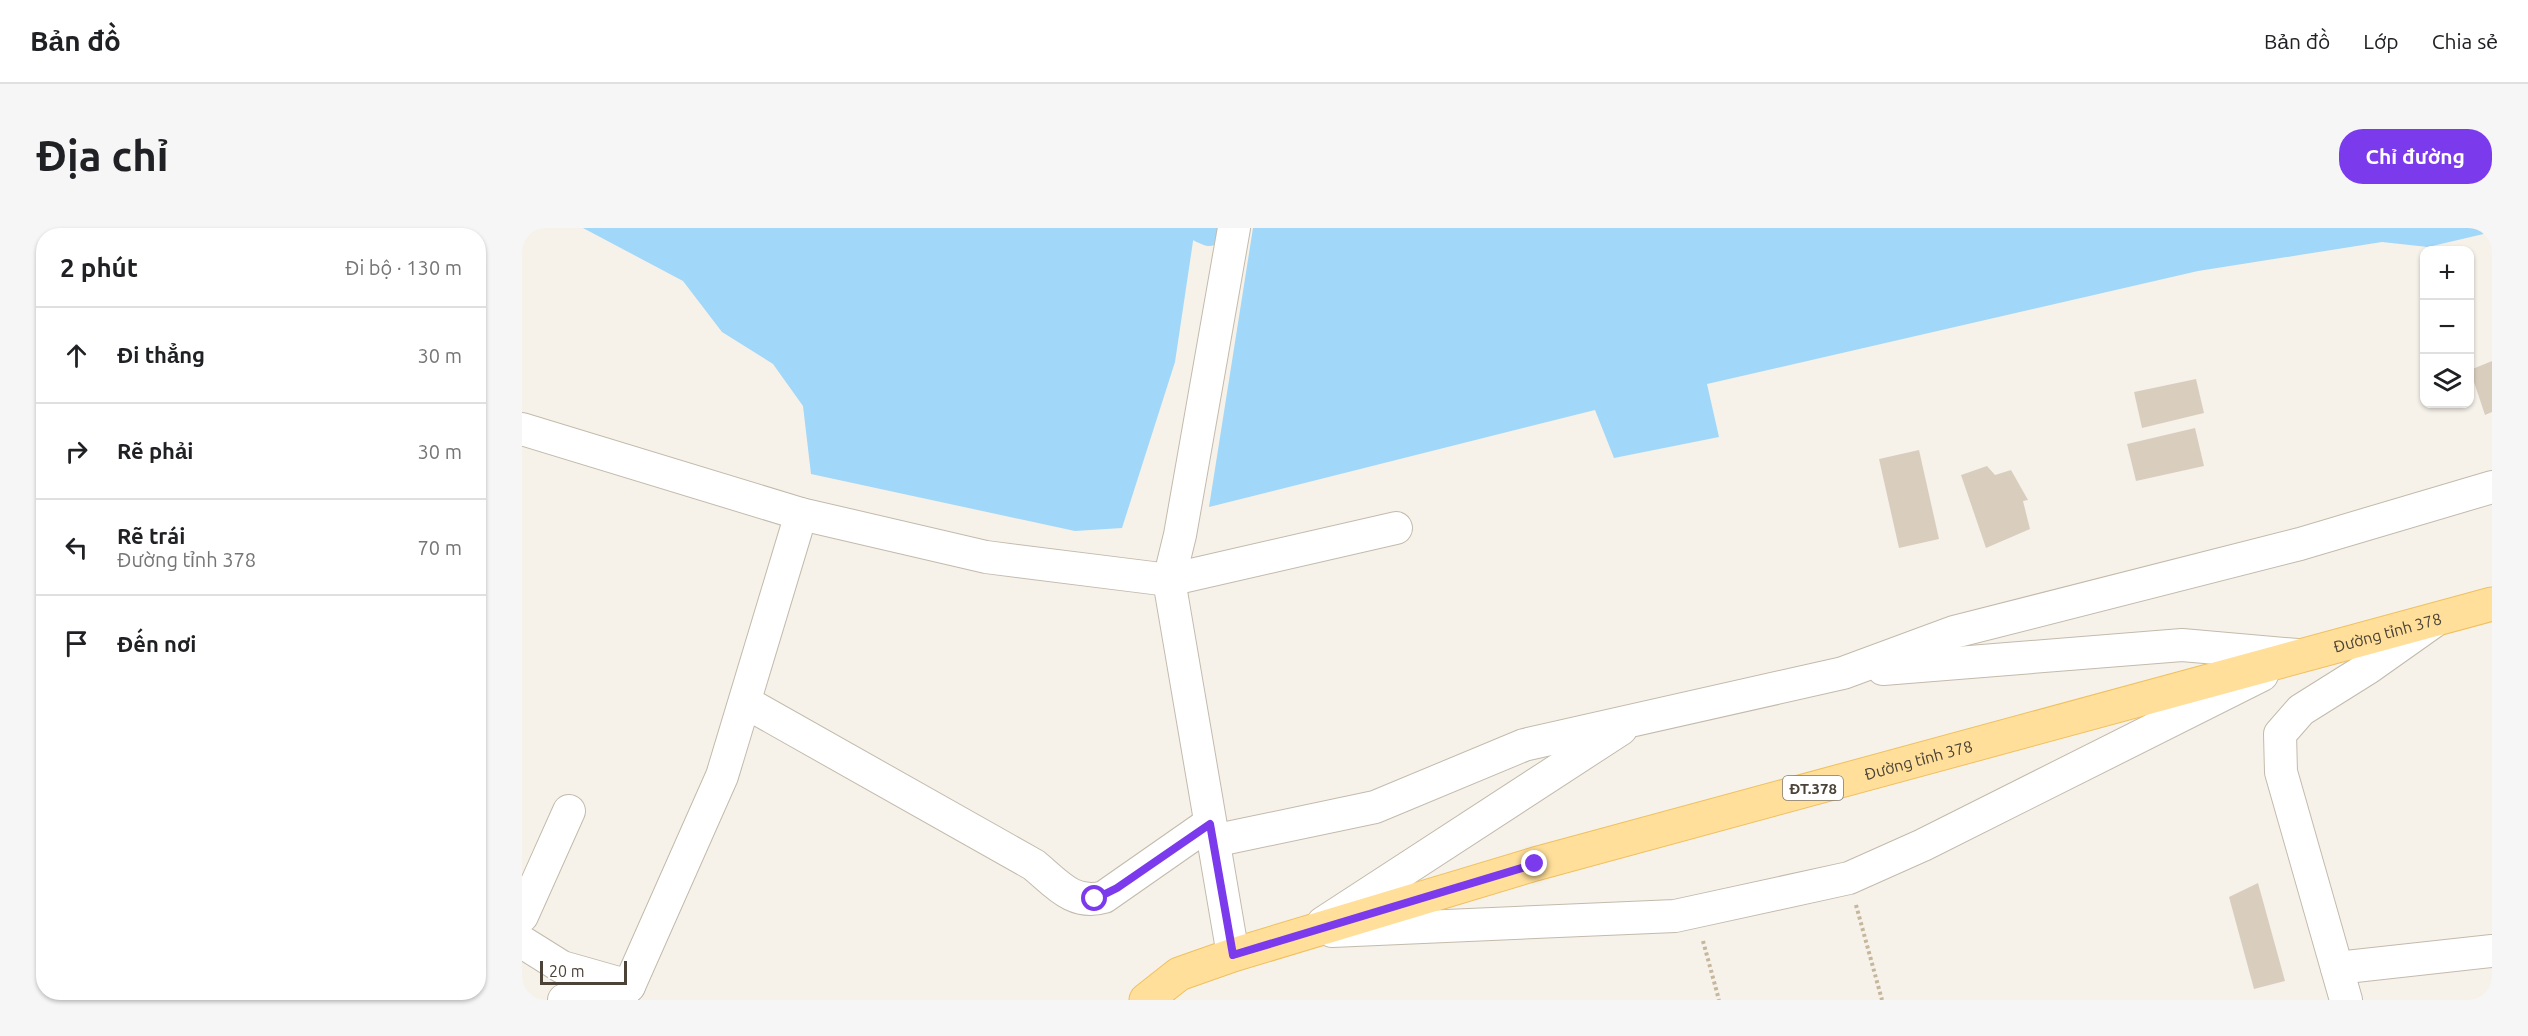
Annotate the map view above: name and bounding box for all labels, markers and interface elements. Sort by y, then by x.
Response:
text: Bản đồ [30,25,121,56]
text: Bản đồ [2264,29,2330,53]
text: Lớp [2363,29,2399,53]
text: Chia sẻ [2432,29,2498,53]
button: Chỉ đường [2339,129,2492,184]
text: Địa chỉ [36,132,168,179]
map controls [2420,246,2474,408]
button: + [2420,246,2474,300]
text: 2 phút [60,253,138,282]
text: Đi bộ · 130 m [345,256,462,279]
button: − [2420,300,2474,354]
icon: ahead [60,339,93,372]
text: Đi thẳng [117,342,205,367]
text: 30 m [418,344,462,367]
button: layers [2420,354,2474,408]
icon: right [60,435,93,468]
text: Rẽ phải [117,438,193,463]
text: 30 m [418,440,462,463]
text: Rẽ trái [117,523,185,548]
icon: left [60,531,93,564]
text: 70 m [418,536,462,559]
text: Đường tỉnh 378 [117,548,256,571]
street label: Đường tỉnh 378 [2331,609,2444,656]
icon: arrive [60,627,93,660]
text: Đến nơi [117,631,196,656]
street label: Đường tỉnh 378 [1862,737,1975,783]
road number: ĐT.378 [1783,776,1843,800]
route end [1521,850,1547,876]
route start [1081,885,1107,911]
scale bar [540,958,627,986]
text: 20 m [549,962,585,980]

